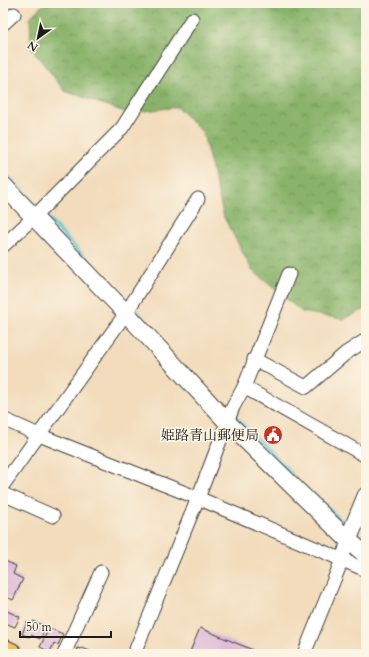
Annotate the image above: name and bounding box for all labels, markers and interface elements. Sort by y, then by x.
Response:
north arrow [18,18,58,58]
text: N [24,37,41,55]
public building icon: 姫路青山郵便局 [262,424,284,446]
place label: 姫路青山郵便局 [161,426,259,445]
scale bar [20,613,111,639]
text: 50 m [26,619,53,635]

